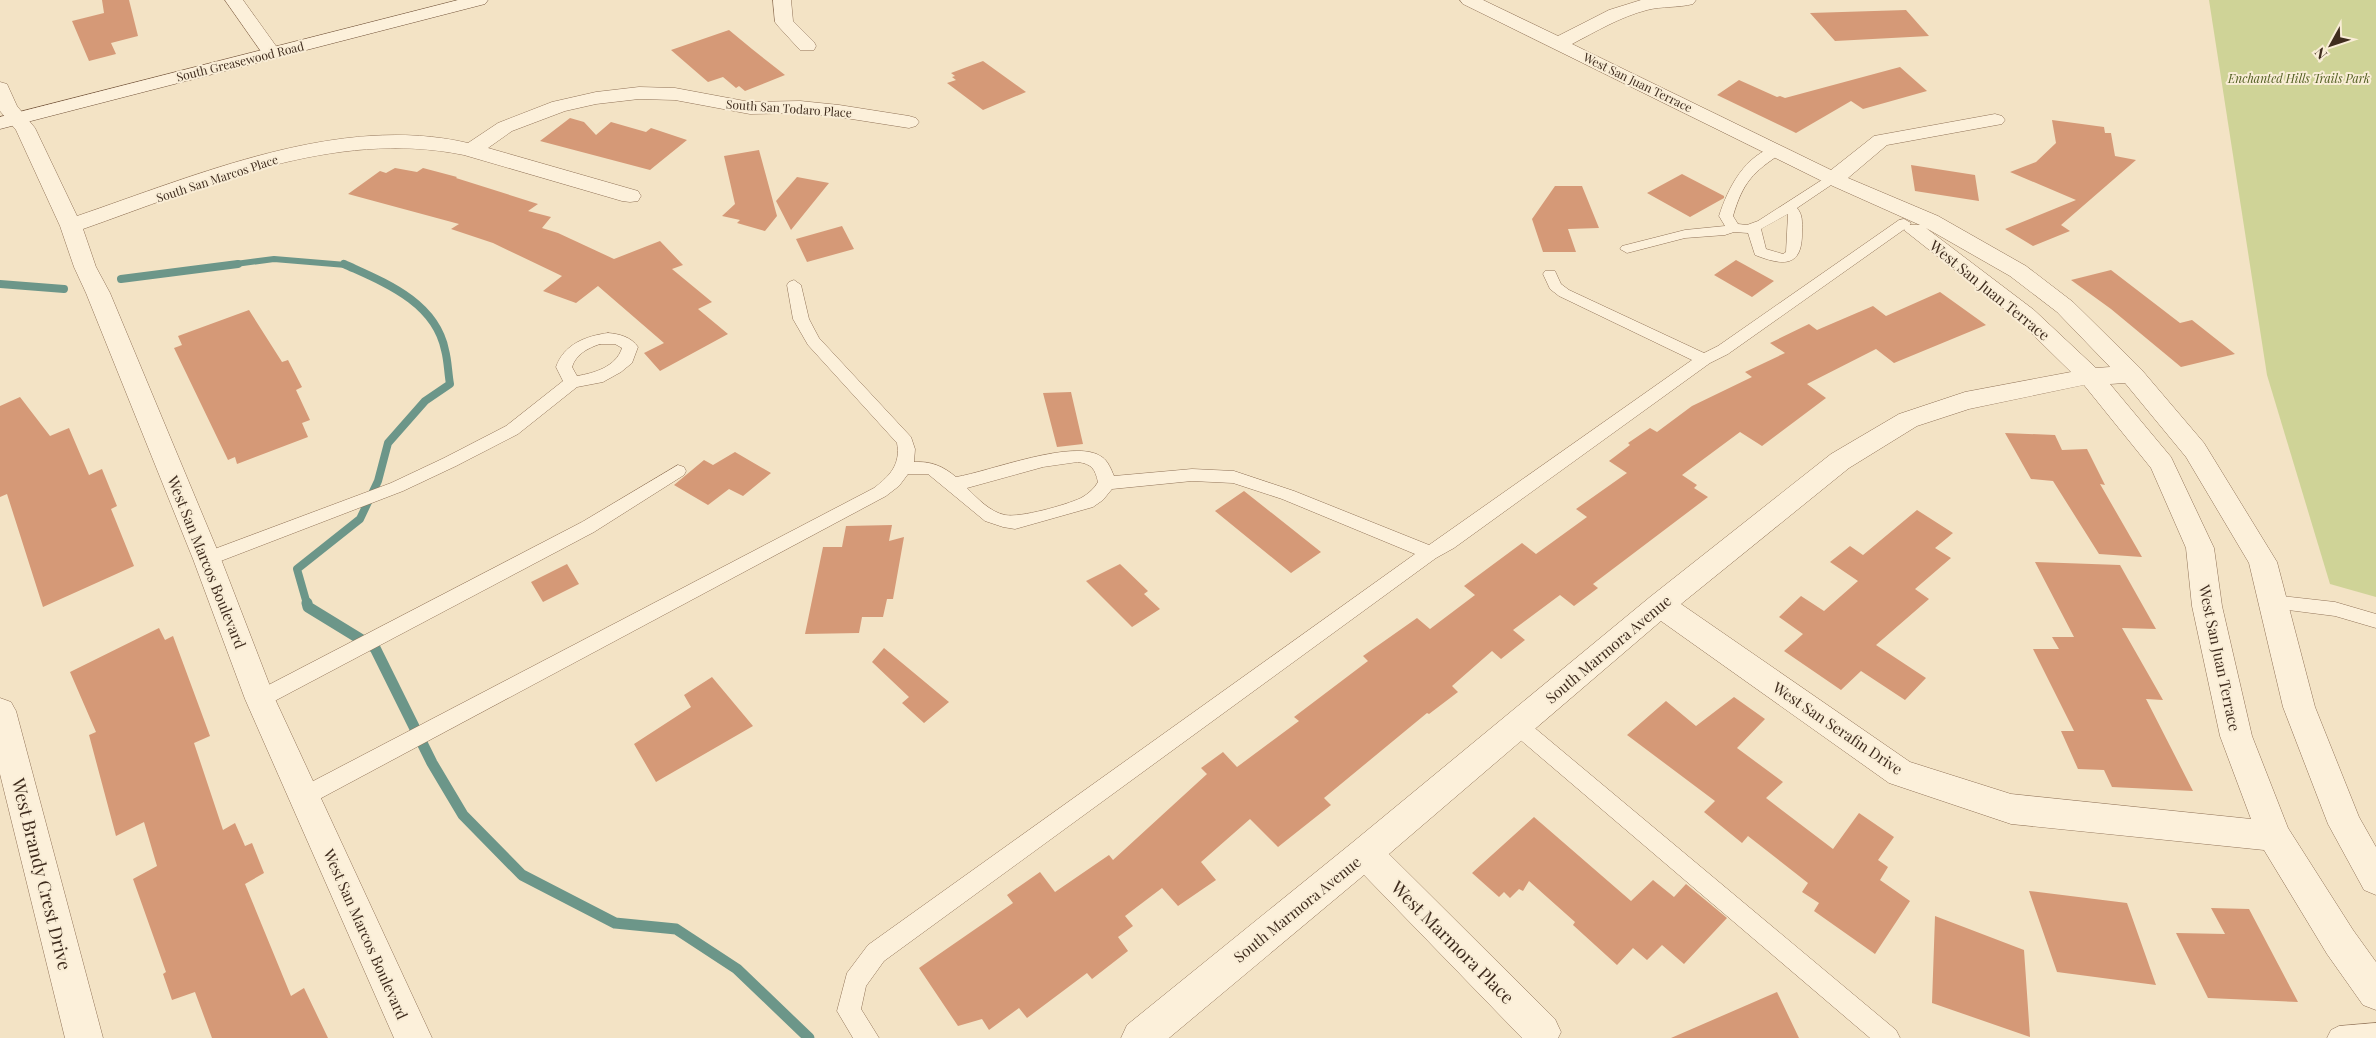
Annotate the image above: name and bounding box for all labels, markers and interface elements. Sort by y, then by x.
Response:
north arrow [2306,20,2356,70]
street label: South Greasewood Road [175,37,305,85]
text: N [2310,44,2331,64]
street label: West San Juan Terrace [1580,48,1695,115]
park label: Enchanted Hills Trails Park [2227,70,2370,86]
street label: South San Todaro Place [726,96,852,120]
street label: South San Marcos Place [154,151,280,205]
street label: West San Juan Terrace [1925,235,2054,345]
street label: West San Marcos Boulevard [163,472,251,652]
street label: West San Juan Terrace [2195,582,2245,733]
street label: South Marmora Avenue [1541,590,1675,708]
street label: West San Serafin Drive [1768,677,1907,779]
street label: West Brandy Crest Drive [6,775,77,972]
street label: West San Marcos Boulevard [319,845,413,1023]
street label: South Marmora Avenue [1229,851,1365,967]
street label: West Marmora Place [1386,875,1520,1009]

